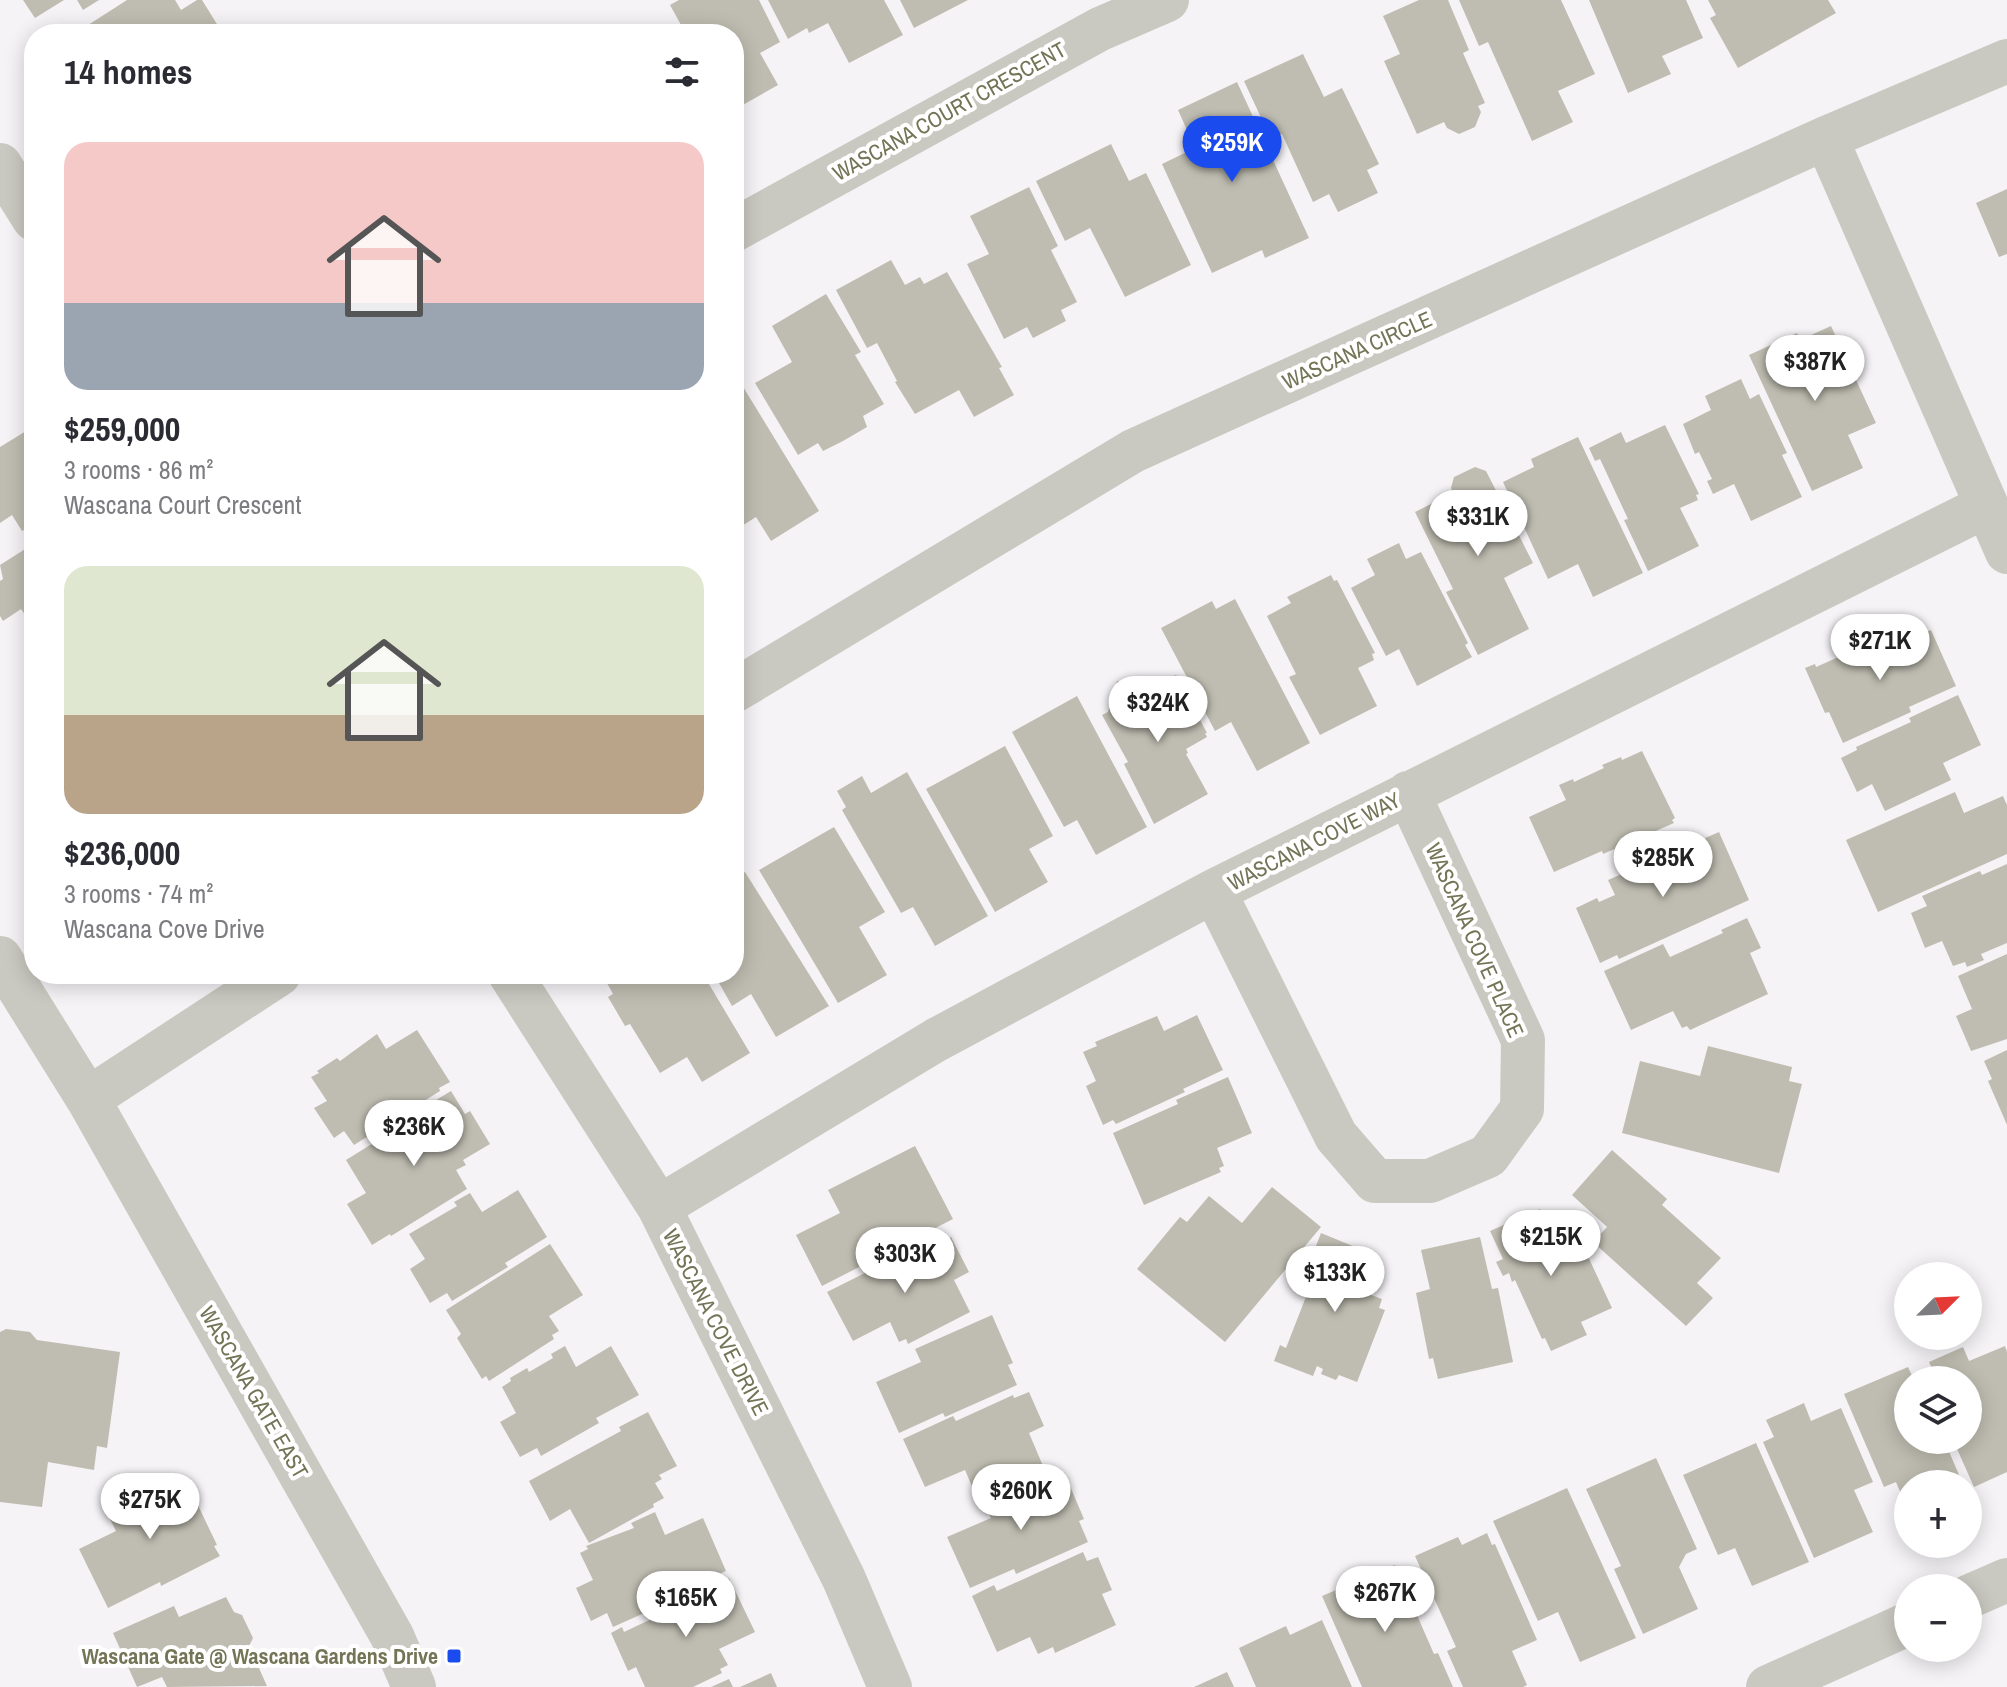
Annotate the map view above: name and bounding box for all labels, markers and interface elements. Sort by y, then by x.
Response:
street label: WASCANA COURT CRESCENT [827,34,1071,188]
text: 14 homes [64,49,193,95]
icon: filters [660,50,704,94]
pin: $259K [1176,116,1288,184]
text: $259K [1201,124,1263,159]
icon: home [312,194,456,338]
street label: WASCANA CIRCLE [1277,304,1437,396]
pin: $387K [1759,335,1871,403]
text: $387K [1784,343,1846,378]
text: $259,000 [64,406,180,452]
text: 3 rooms · 86 m² [64,452,213,487]
text: Wascana Court Crescent [64,487,301,522]
pin: $331K [1422,490,1534,558]
text: $331K [1447,498,1509,533]
pin: $271K [1824,614,1936,682]
icon: home [312,618,456,762]
text: $271K [1849,622,1911,657]
pin: $324K [1102,676,1214,744]
text: $324K [1127,684,1189,719]
street label: WASCANA COVE WAY [1223,785,1405,897]
text: $236,000 [64,830,180,876]
pin: $285K [1607,831,1719,899]
street label: WASCANA COVE PLACE [1419,838,1531,1042]
text: $285K [1632,839,1694,874]
text: 3 rooms · 74 m² [64,876,213,911]
text: Wascana Cove Drive [64,911,265,946]
pin: $236K [358,1100,470,1168]
text: $236K [383,1108,445,1143]
pin: $215K [1495,1210,1607,1278]
text: $215K [1520,1218,1582,1253]
street label: WASCANA COVE DRIVE [656,1223,776,1421]
pin: $303K [849,1227,961,1295]
text: $303K [874,1235,936,1270]
pin: $133K [1279,1246,1391,1314]
text: $133K [1304,1254,1366,1289]
north arrow [1894,1262,1982,1350]
map controls [1894,1262,1982,1662]
street label: WASCANA GATE EAST [192,1300,316,1484]
button: layers [1894,1366,1982,1454]
pin: $260K [965,1464,1077,1532]
button: + [1894,1470,1982,1558]
text: $260K [990,1472,1052,1507]
pin: $275K [94,1473,206,1541]
text: $275K [119,1481,181,1516]
pin: $267K [1329,1566,1441,1634]
pin: $165K [630,1571,742,1639]
text: $267K [1354,1574,1416,1609]
button: − [1894,1574,1982,1662]
text: $165K [655,1579,717,1614]
place label: Wascana Gate @ Wascana Gardens Drive [82,1641,438,1671]
marker: Wascana Gate @ Wascana Gardens Drive [445,1647,463,1665]

